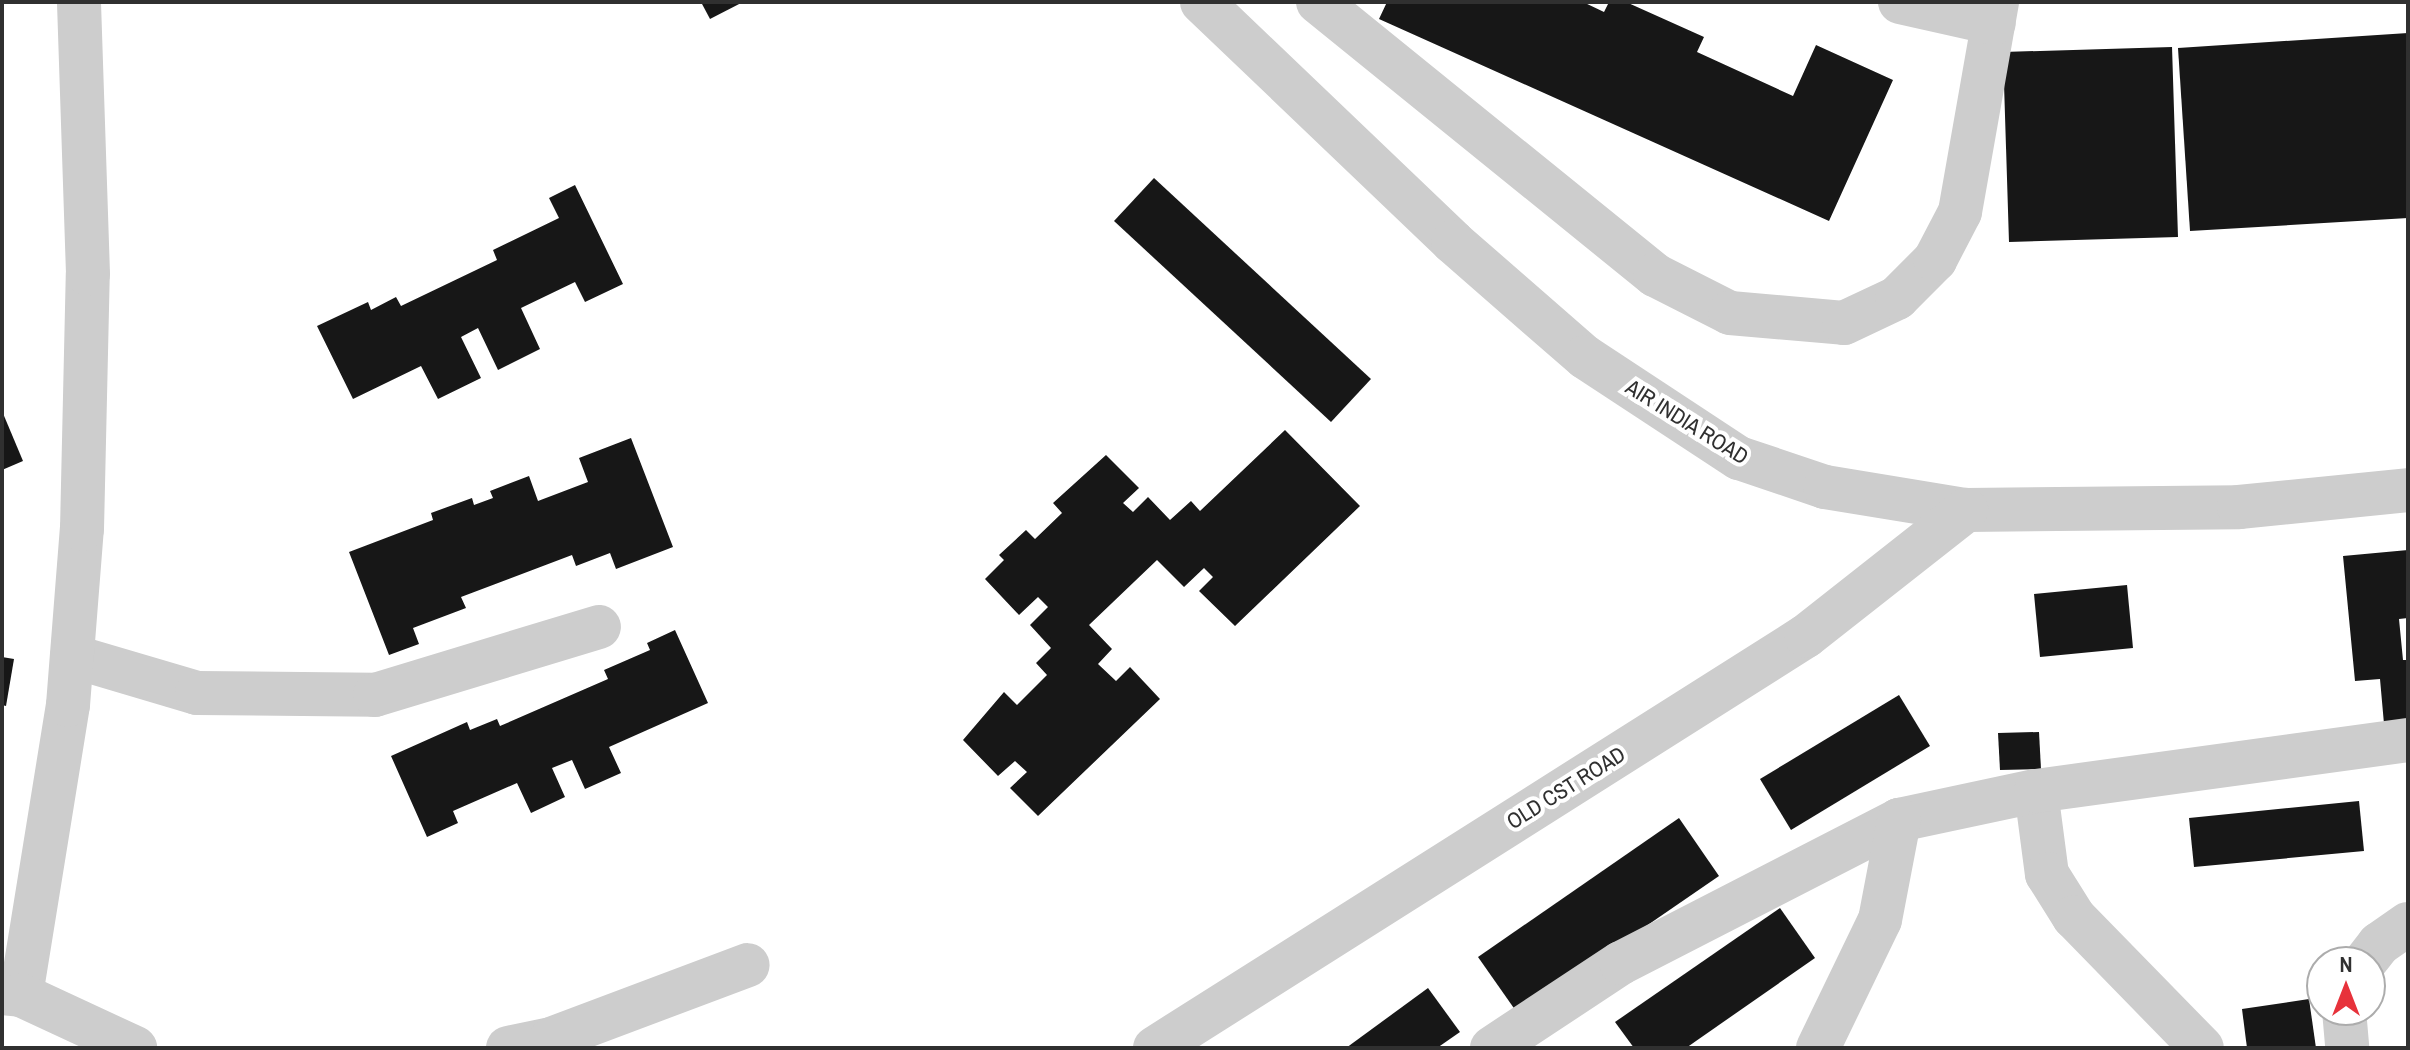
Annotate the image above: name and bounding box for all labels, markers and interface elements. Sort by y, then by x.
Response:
street label: AIR INDIA ROAD [1620,374,1754,470]
street label: OLD CST ROAD [1502,741,1630,835]
north arrow [2306,946,2386,1026]
text: N [2339,949,2353,979]

